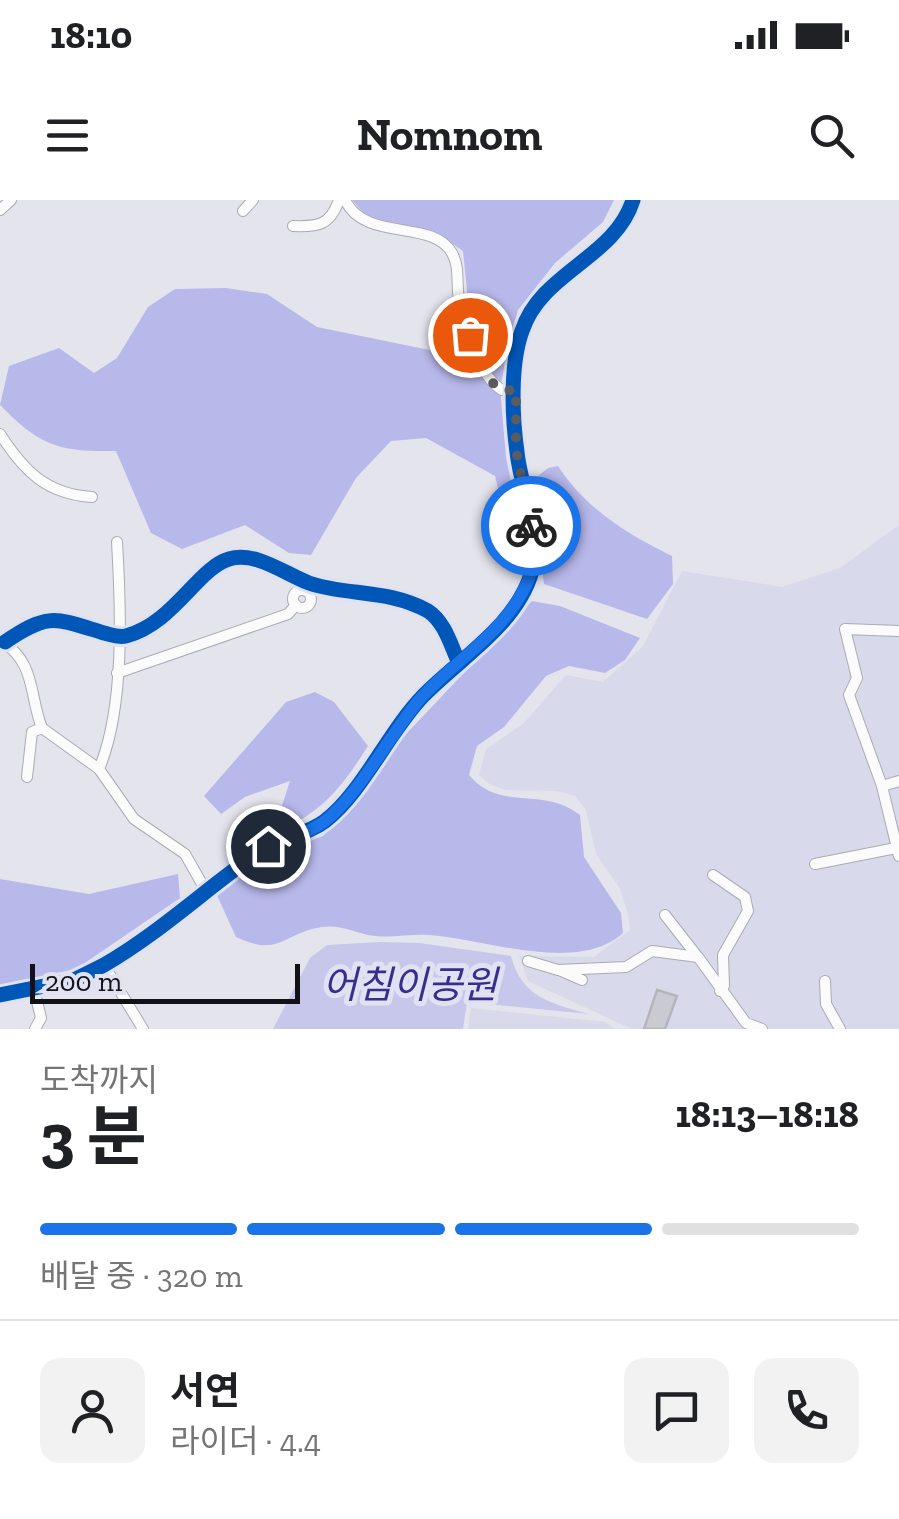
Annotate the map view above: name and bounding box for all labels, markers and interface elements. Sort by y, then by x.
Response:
text: 18:10 [50,12,133,58]
icon: menu [40,108,95,163]
text: Nomnom [357,108,542,162]
icon: search [804,108,859,163]
pin [428,293,513,378]
icon: bag [443,308,498,363]
courier [481,476,581,576]
icon: bike [504,499,559,554]
pin [226,804,311,889]
icon: home [241,819,296,874]
scale bar [30,959,300,1004]
park label: 어침이공원 [323,962,500,1008]
text: 200 m [45,965,122,998]
text: 도착까지 [40,1061,158,1099]
text: 18:13–18:18 [675,1091,859,1137]
text: 3 분 [40,1098,147,1176]
text: 배달 중 · 320 m [40,1257,243,1295]
button: person [40,1358,145,1463]
button: chat [624,1358,729,1463]
button: phone [754,1358,859,1463]
text: 서연 [170,1368,240,1414]
text: 라이더 · 4.4 [170,1422,321,1460]

